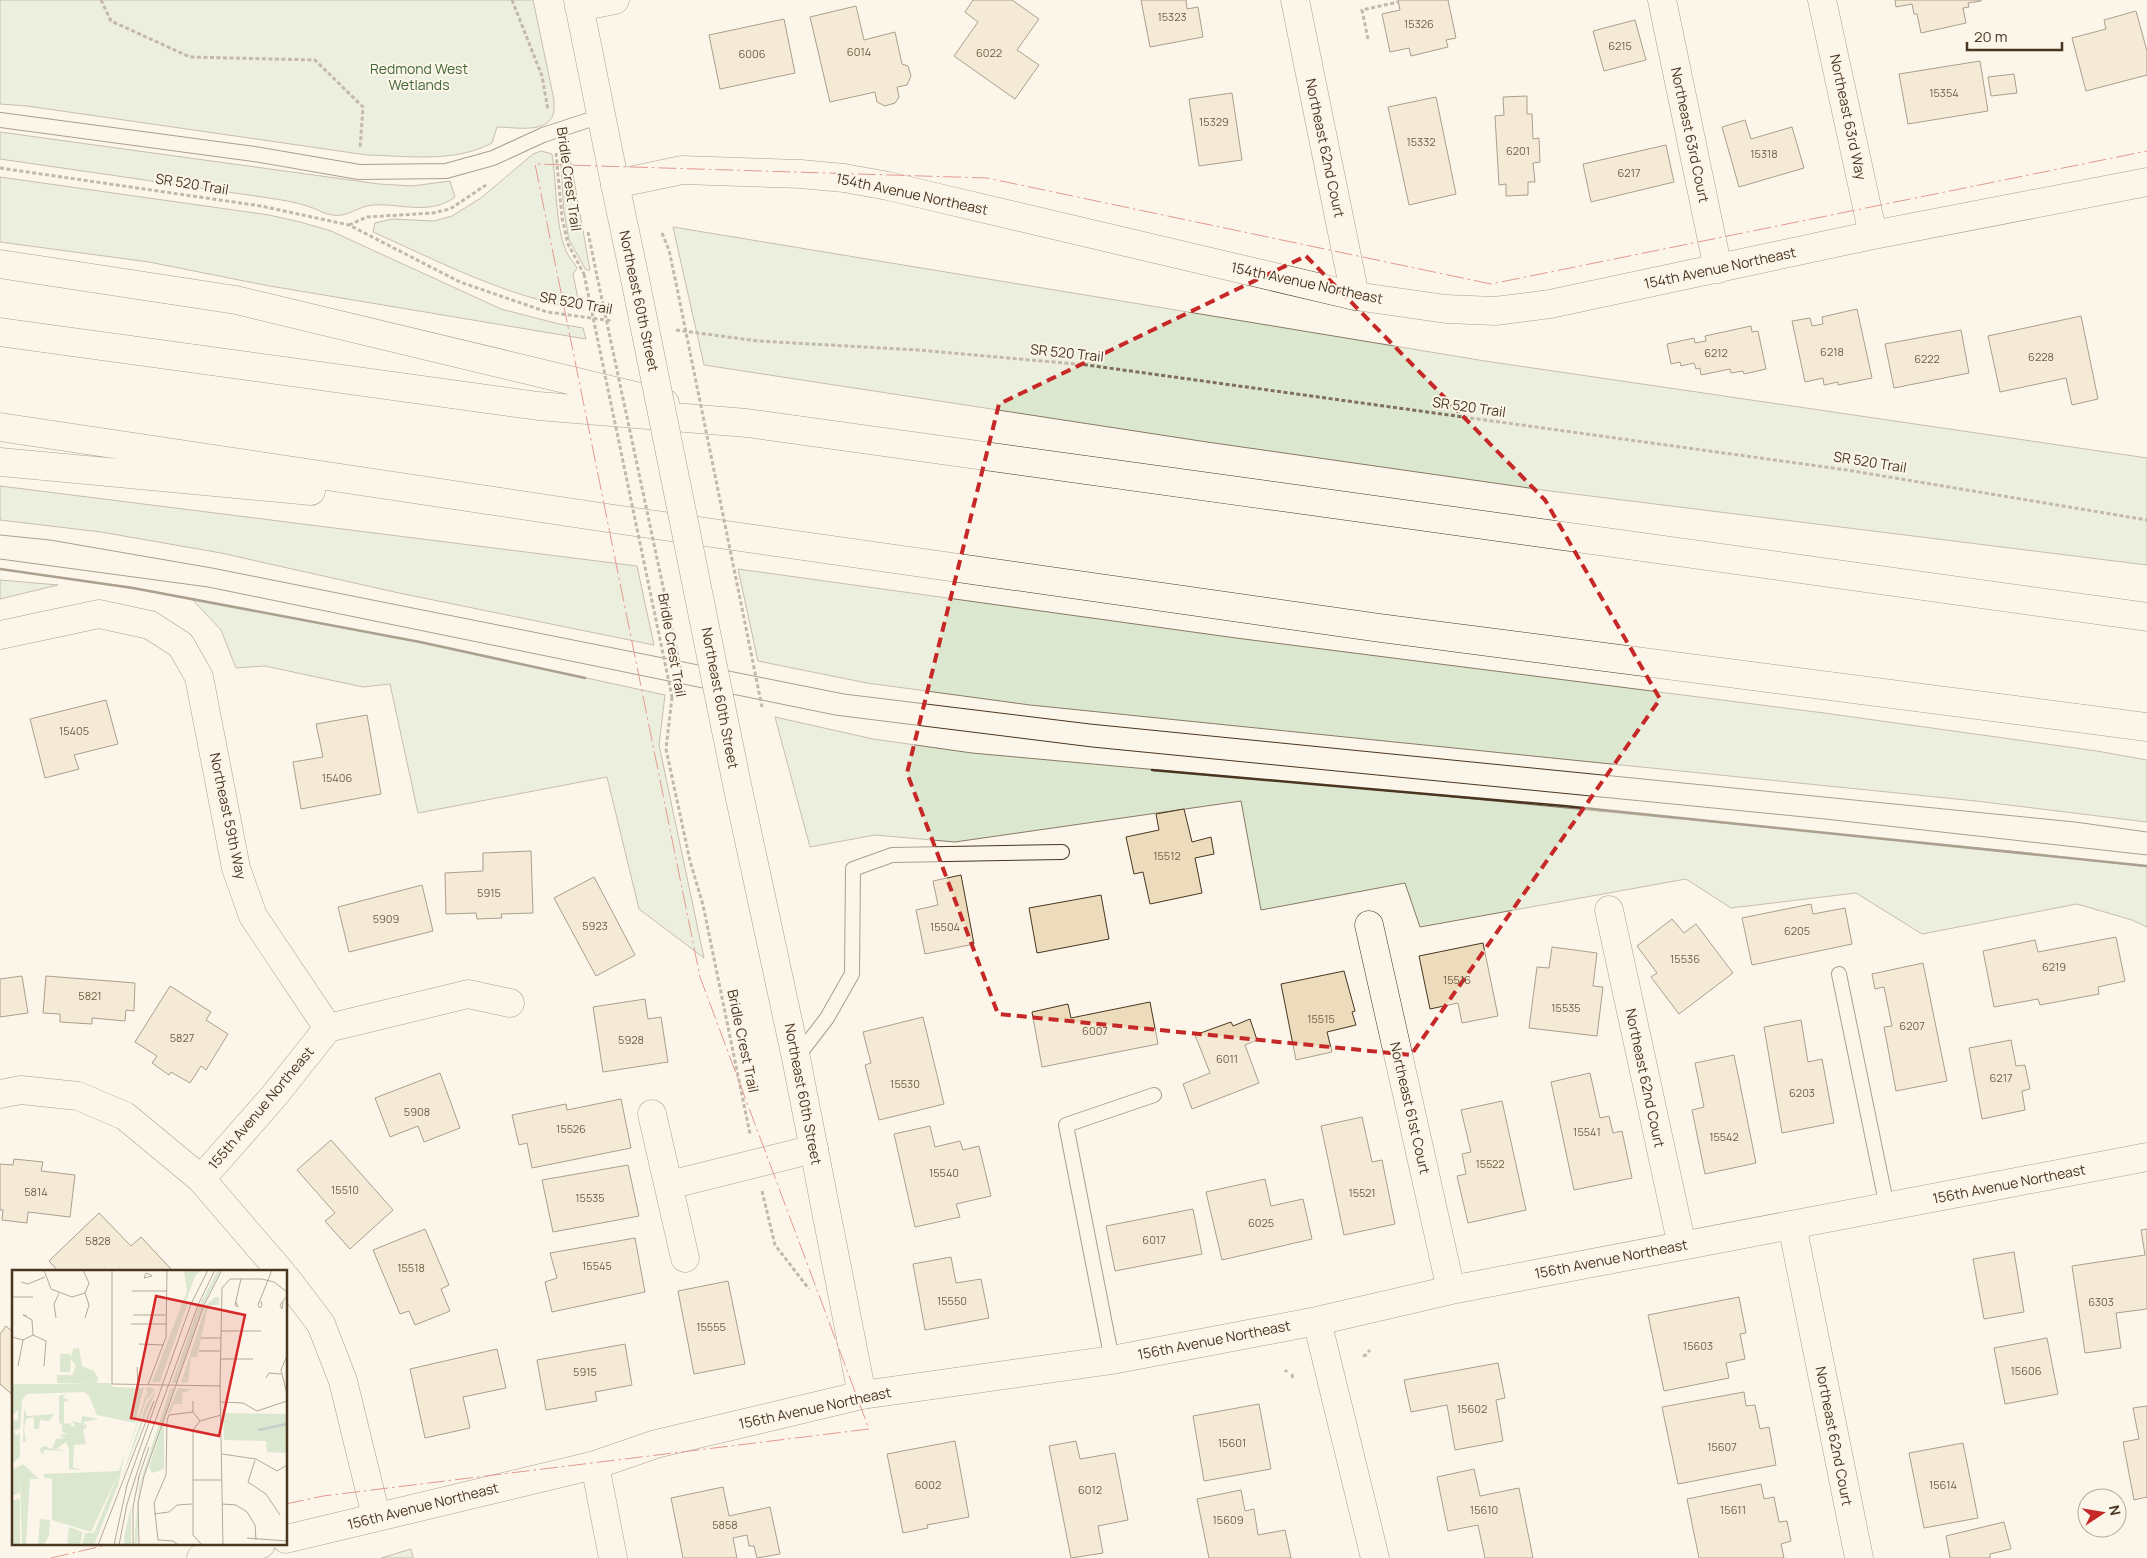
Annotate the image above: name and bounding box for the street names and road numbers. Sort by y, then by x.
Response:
street label: Northeast 63rd Way [1826,52,1871,182]
street label: Northeast 63rd Court [1667,65,1714,205]
street label: Northeast 62nd Court [1301,77,1350,220]
street label: Bridle Crest Trail [553,126,586,232]
street label: SR 520 Trail [154,168,230,199]
street label: 154th Avenue Northeast [834,168,990,219]
street label: Northeast 60th Street [615,229,664,373]
street label: 154th Avenue Northeast [1642,242,1798,293]
street label: 154th Avenue Northeast [1229,257,1385,308]
street label: SR 520 Trail [538,287,614,318]
street label: SR 520 Trail [1029,339,1105,366]
street label: SR 520 Trail [1431,392,1507,421]
street label: SR 520 Trail [1832,446,1908,477]
street label: Bridle Crest Trail [654,592,691,698]
street label: Northeast 60th Street [697,626,744,771]
street label: Northeast 59th Way [206,751,251,882]
street label: Bridle Crest Trail [723,988,764,1094]
street label: Northeast 62nd Court [1621,1007,1670,1150]
street label: Northeast 60th Street [780,1022,827,1167]
street label: Northeast 61st Court [1386,1040,1435,1176]
street label: 155th Avenue Northeast [204,1042,318,1173]
street label: 156th Avenue Northeast [1931,1159,2087,1208]
street label: 156th Avenue Northeast [1533,1234,1689,1283]
street label: 156th Avenue Northeast [1136,1315,1292,1364]
street label: Northeast 62nd Court [1812,1365,1857,1508]
street label: 156th Avenue Northeast [737,1382,893,1433]
street label: 156th Avenue Northeast [345,1477,501,1534]

